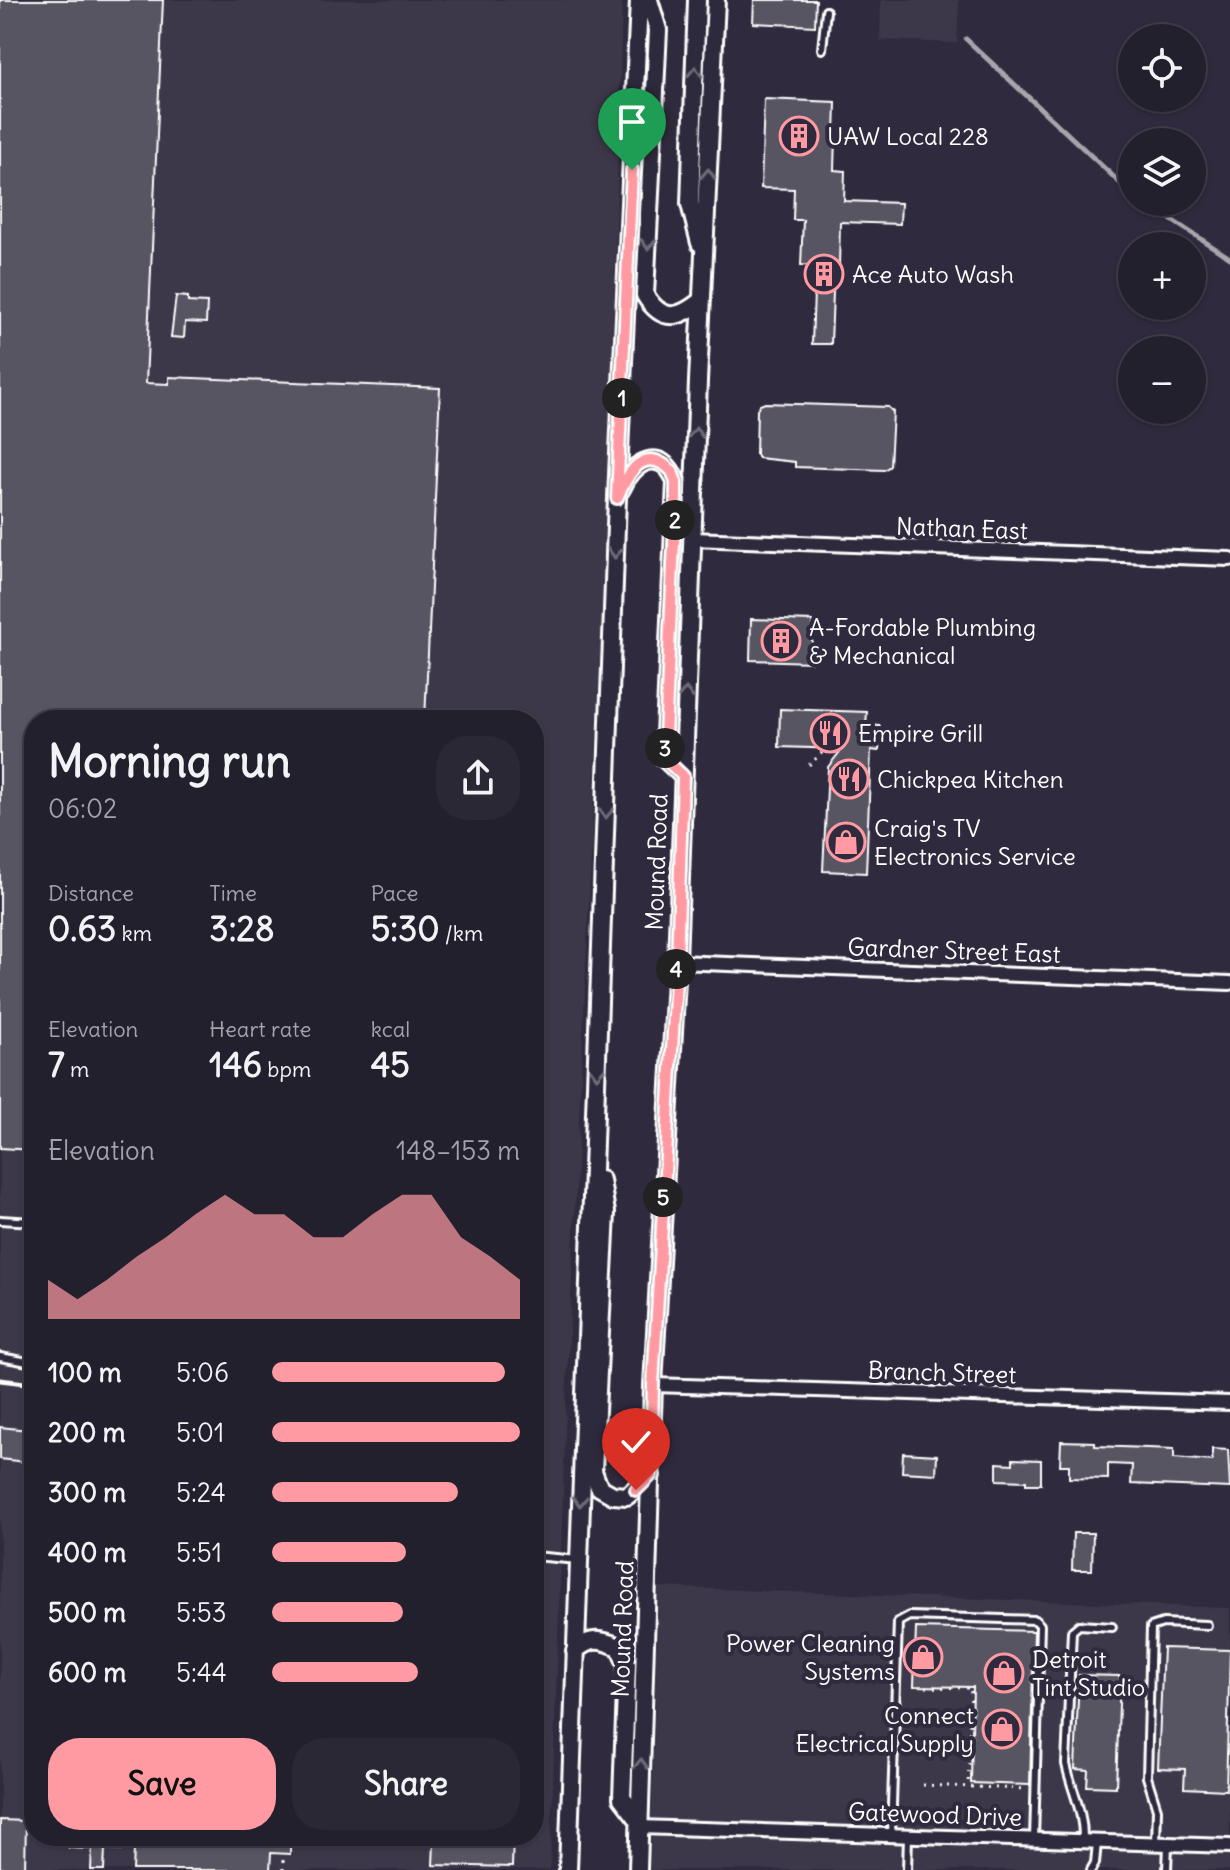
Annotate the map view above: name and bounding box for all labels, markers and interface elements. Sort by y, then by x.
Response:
map controls [1118,24,1206,424]
button: locate [1118,24,1206,112]
one-way arrow [686,65,703,78]
pin [598,88,666,170]
icon: arrive [610,100,654,144]
building icon: UAW Local 228 [778,115,820,157]
place label: UAW Local 228 [827,121,989,151]
button: layers [1118,128,1206,216]
one-way arrow [699,167,716,180]
button: + [1118,232,1206,320]
one-way arrow [639,238,656,251]
building icon: Ace Auto Wash [803,253,845,295]
place label: Ace Auto Wash [852,259,1014,289]
button: − [1118,336,1206,424]
pin: 1 [602,378,642,418]
text: 1 [618,384,626,412]
one-way arrow [688,426,705,439]
pin: 2 [655,500,695,540]
text: 2 [669,506,681,534]
street label: Nathan East [896,511,1028,545]
one-way arrow [607,548,624,560]
place label: A-Fordable Plumbing & Mechanical [809,612,1036,670]
building icon: A-Fordable Plumbing & Mechanical [760,620,802,662]
one-way arrow [678,686,695,699]
restaurant icon: Empire Grill [809,712,851,754]
place label: Empire Grill [858,718,983,748]
pin: 3 [645,728,685,768]
text: Morning run [48,734,291,789]
text: 3 [659,734,671,762]
button: share [436,736,520,820]
restaurant icon: Chickpea Kitchen [828,758,870,800]
place label: Chickpea Kitchen [877,764,1064,794]
text: 06:02 [48,792,117,825]
street label: Mound Road [639,793,673,931]
one-way arrow [598,807,615,820]
place label: Craig's TV Electronics Service [874,813,1076,871]
shop icon: Craig's TV Electronics Service [825,821,867,863]
text: Distance [48,879,134,907]
text: Time [209,879,257,907]
text: Pace [371,879,418,907]
text: 0.63 [48,907,116,950]
text: 3:28 [209,907,275,950]
text: 5:30 [371,907,440,950]
text: km [116,919,152,947]
text: /km [440,919,483,947]
street label: Gardner Street East [847,931,1061,969]
pin: 4 [656,949,696,989]
text: 4 [670,955,682,983]
text: Elevation [48,1015,138,1043]
text: Heart rate [209,1015,311,1043]
text: kcal [371,1015,410,1043]
text: 7 [48,1043,65,1086]
text: 146 [209,1043,262,1086]
text: 45 [371,1043,410,1086]
text: m [65,1055,89,1083]
text: bpm [262,1055,311,1083]
one-way arrow [589,1067,606,1080]
text: Elevation [48,1134,155,1167]
text: 148–153 m [396,1134,520,1167]
pin: 5 [643,1177,683,1217]
text: 5 [657,1183,669,1211]
street label: Branch Street [867,1354,1017,1390]
text: 100 m [48,1356,122,1389]
text: 5:06 [176,1356,229,1389]
pin [602,1408,670,1490]
text: 200 m [48,1416,125,1449]
text: 5:01 [176,1416,224,1449]
icon: check [614,1420,658,1464]
text: 300 m [48,1476,126,1509]
text: 5:24 [176,1476,226,1509]
one-way arrow [572,1495,589,1508]
text: 400 m [48,1536,126,1569]
text: 5:51 [176,1536,222,1569]
street label: Mound Road [605,1560,639,1698]
text: 500 m [48,1596,126,1629]
text: 5:53 [176,1596,227,1629]
place label: Power Cleaning Systems [726,1628,895,1686]
shop icon: Power Cleaning Systems [902,1636,944,1678]
place label: Detroit Tint Studio [1032,1644,1145,1702]
shop icon: Detroit Tint Studio [983,1652,1025,1694]
text: 600 m [48,1656,126,1689]
text: 5:44 [176,1656,227,1689]
place label: Connect Electrical Supply [796,1700,974,1758]
shop icon: Connect Electrical Supply [981,1708,1023,1750]
button: Save [48,1738,276,1830]
button: Share [292,1738,520,1830]
one-way arrow [633,1757,650,1770]
street label: Gatewood Drive [847,1796,1023,1832]

